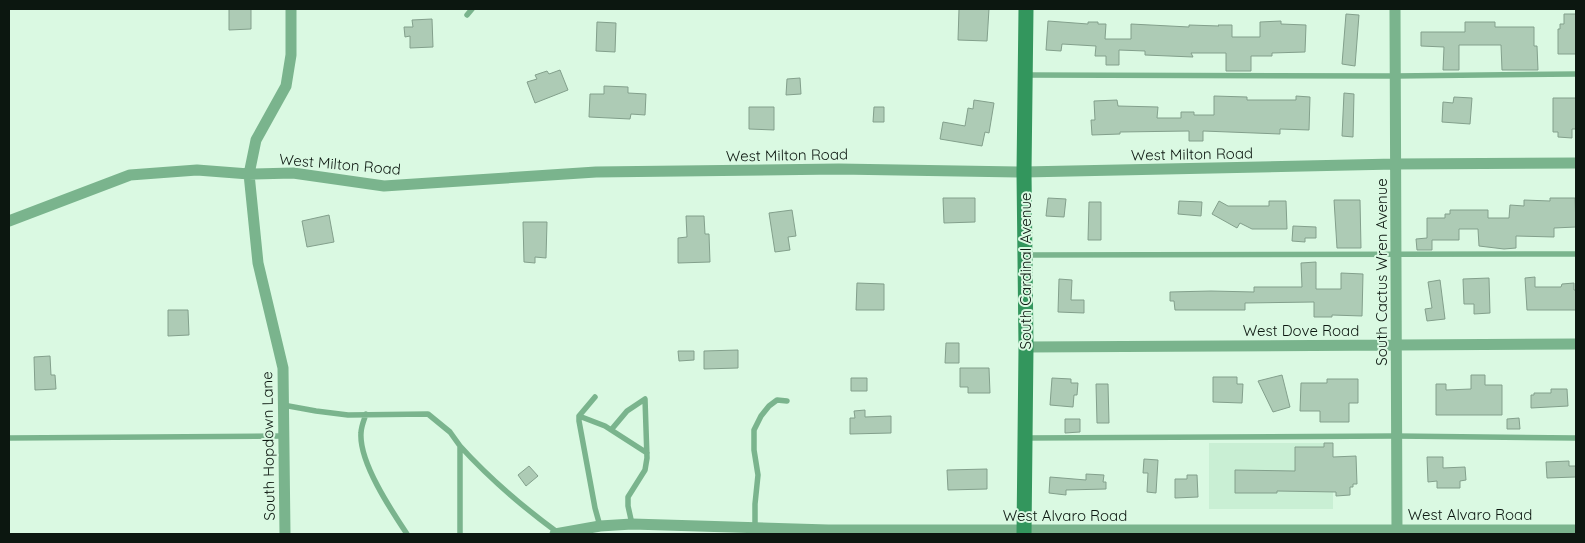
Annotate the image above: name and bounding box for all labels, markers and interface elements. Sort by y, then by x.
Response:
street label: West Milton Road [1131,143,1253,165]
street label: West Milton Road [726,144,848,166]
street label: West Milton Road [278,149,402,179]
street label: South Cactus Wren Avenue [1372,178,1391,366]
street label: South Cardinal Avenue [1016,193,1035,349]
street label: West Dove Road [1243,321,1359,340]
street label: South Hopdown Lane [257,371,279,521]
street label: West Alvaro Road [1408,505,1532,524]
street label: West Alvaro Road [1003,506,1127,525]

